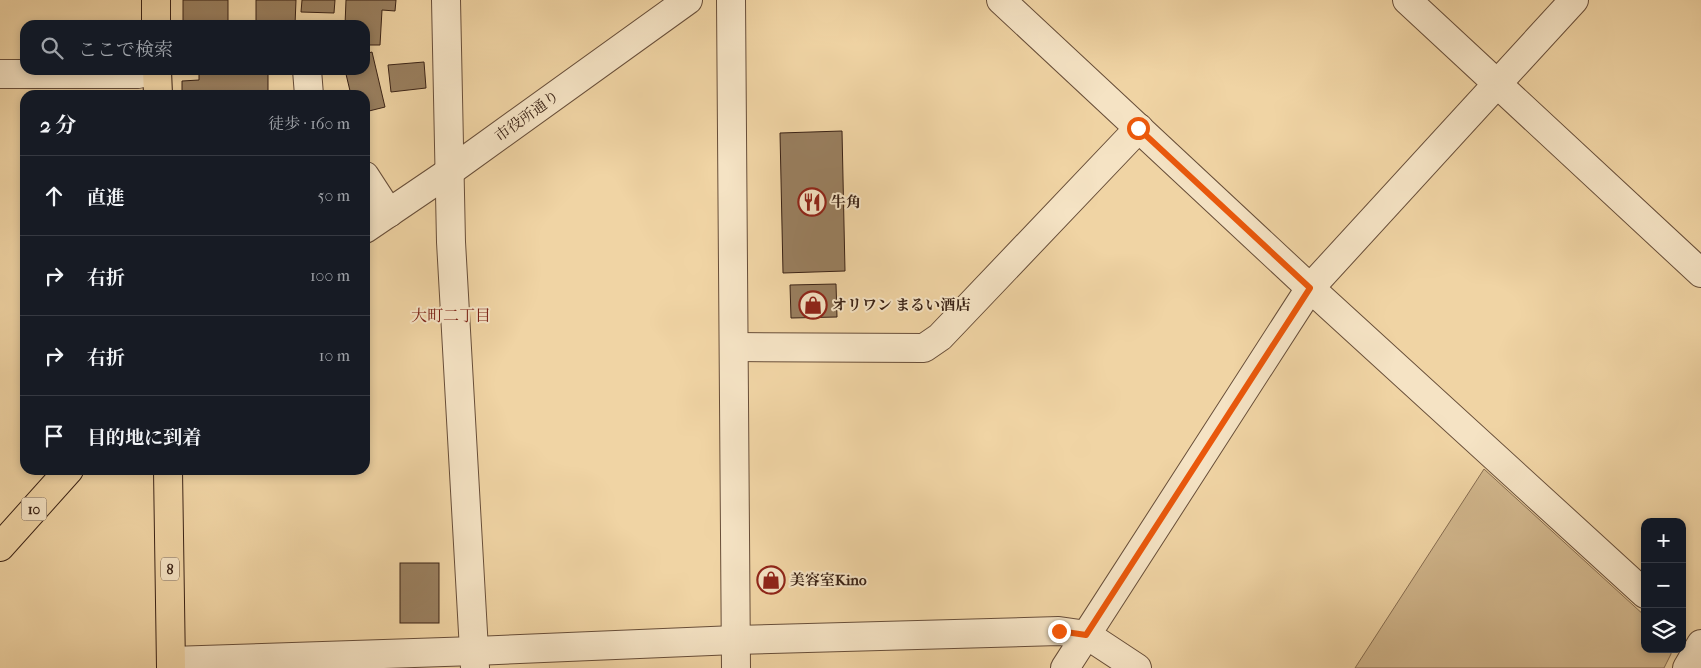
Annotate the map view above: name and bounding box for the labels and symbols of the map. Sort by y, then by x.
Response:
street label: 市役所通り [491,87,563,145]
route start [1127,117,1150,140]
restaurant icon: 牛角 [797,187,827,217]
place label: 牛角 [831,193,861,211]
shop icon: オリワン まるい酒店 [798,290,828,320]
place label: オリワン まるい酒店 [832,296,970,314]
district label: 大町二丁目 [411,306,491,325]
road number: 10 [22,498,46,520]
road number: 8 [161,558,179,580]
shop icon: 美容室Kino [756,565,786,595]
place label: 美容室Kino [790,571,867,589]
route end [1048,620,1071,643]

